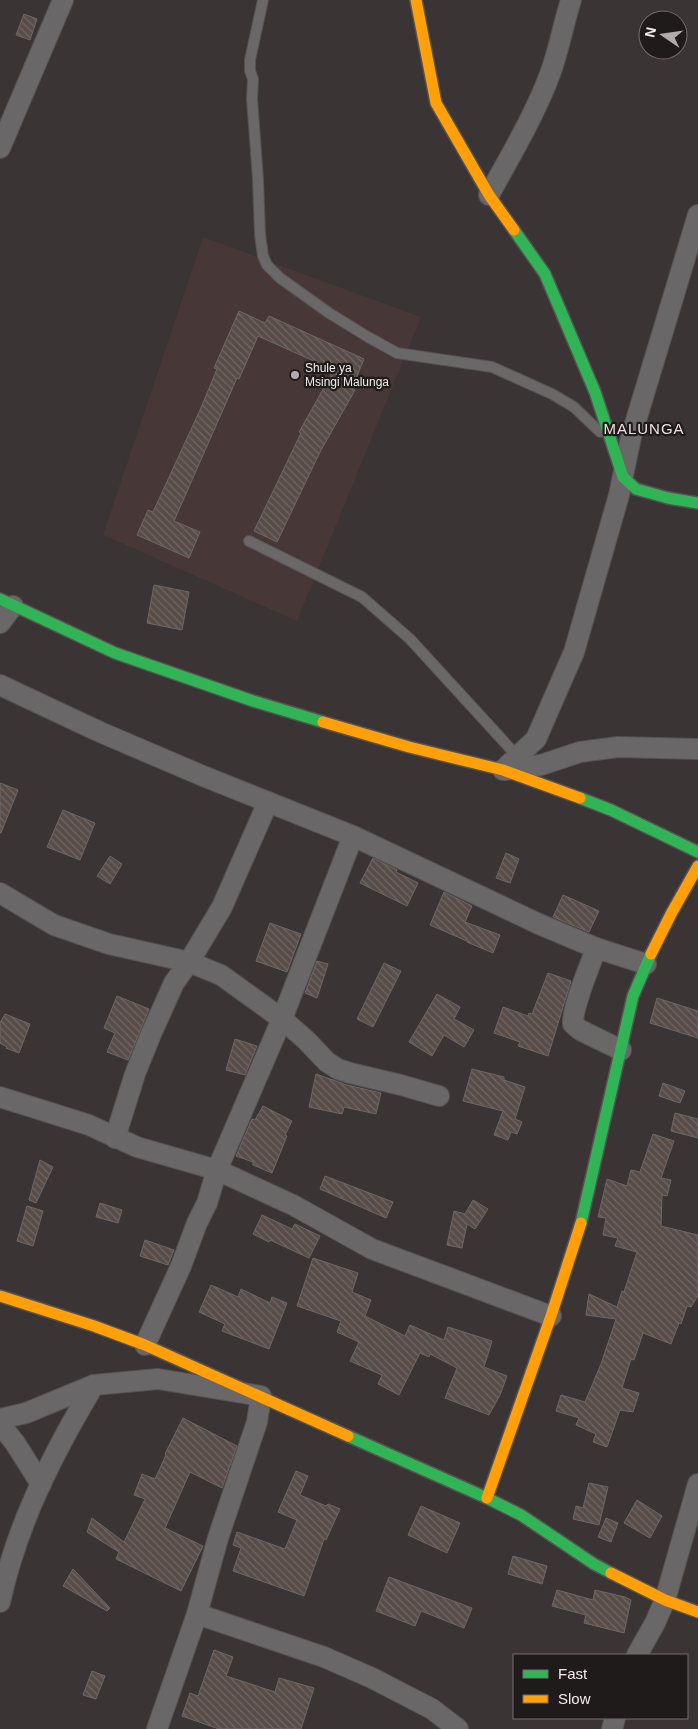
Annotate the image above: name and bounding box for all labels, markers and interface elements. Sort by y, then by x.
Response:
north arrow [638,10,688,60]
text: N [641,25,659,39]
place label: Shule ya Msingi Malunga [305,361,389,389]
marker: Shule ya Msingi Malunga [289,369,301,381]
district label: MALUNGA [603,420,685,437]
legend [513,1654,688,1719]
text: Fast [558,1665,588,1682]
text: Slow [558,1690,591,1707]

